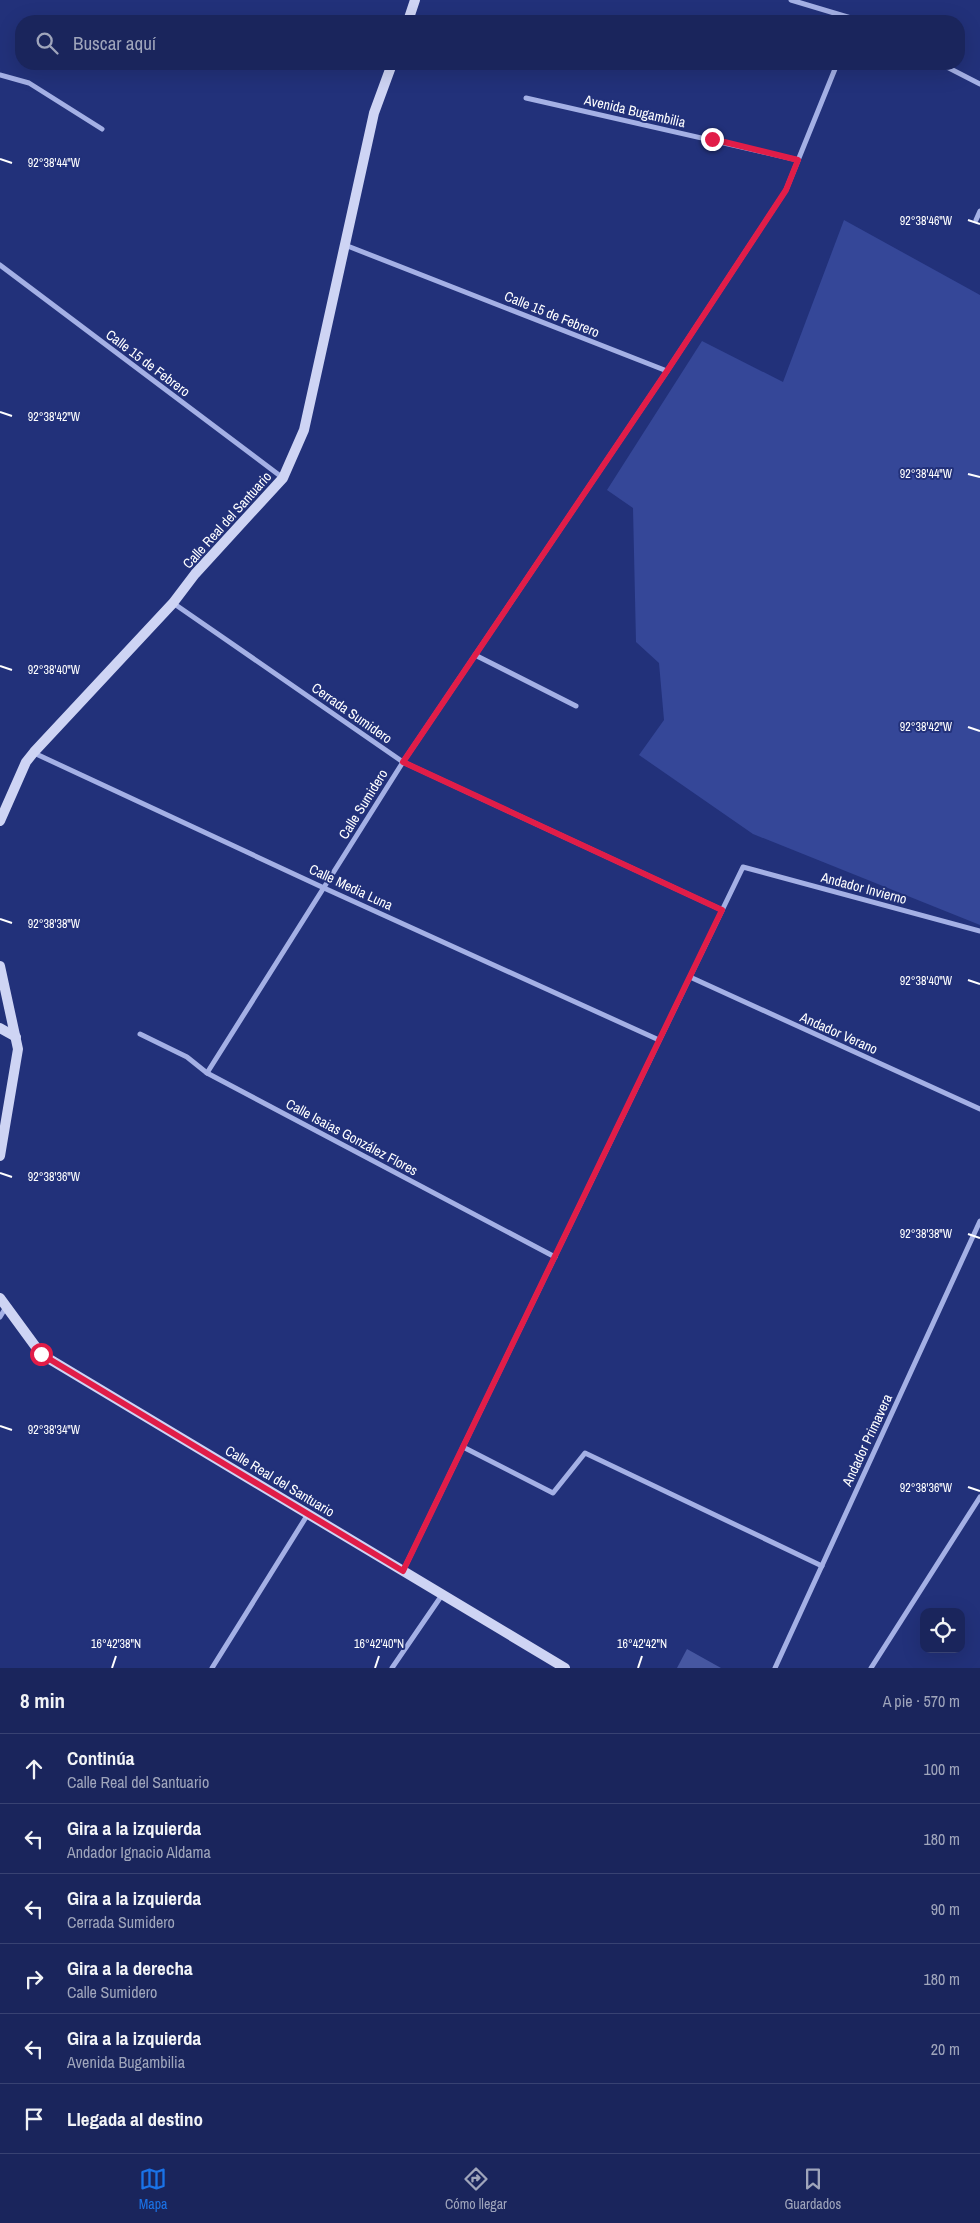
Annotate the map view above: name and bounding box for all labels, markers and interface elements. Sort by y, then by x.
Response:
search box [15,15,965,70]
icon: search [33,29,61,57]
text: Buscar aquí [73,30,156,56]
street label: Avenida Bugambilia [582,90,688,132]
route end [701,128,724,151]
text: 92°38'44"W [28,155,81,171]
text: 92°38'46"W [900,213,953,229]
street label: Calle 15 de Febrero [502,287,602,341]
street label: Calle 15 de Febrero [102,325,194,401]
text: 92°38'42"W [28,409,81,425]
text: 92°38'44"W [900,466,953,482]
street label: Calle Real del Santuario [179,468,275,572]
text: 92°38'40"W [28,662,81,678]
street label: Cerrada Sumidero [308,679,396,747]
text: 92°38'42"W [900,719,953,735]
street label: Calle Sumidero [334,766,392,842]
street label: Calle Media Luna [306,860,396,914]
street label: Andador Invierno [818,868,909,908]
text: 92°38'38"W [28,916,81,932]
text: 92°38'40"W [900,973,953,989]
street label: Andador Verano [797,1007,881,1058]
street label: Calle Isaias González Flores [283,1095,421,1180]
text: 92°38'36"W [28,1169,81,1185]
text: 92°38'38"W [900,1226,953,1242]
route start [30,1343,53,1366]
street label: Andador Primavera [837,1391,896,1490]
text: 92°38'34"W [28,1422,81,1438]
street label: Calle Real del Santuario [222,1441,338,1521]
text: 92°38'36"W [900,1480,953,1496]
map controls [920,1608,965,1653]
button: locate [920,1608,965,1653]
text: 16°42'38"N [91,1636,141,1652]
text: 16°42'40"N [354,1636,404,1652]
text: 16°42'42"N [617,1636,667,1652]
text: 8 min [20,1686,65,1715]
text: A pie · 570 m [883,1690,960,1712]
text: Continúa [67,1745,135,1771]
icon: ahead [20,1755,48,1783]
text: 100 m [924,1758,960,1780]
text: Calle Real del Santuario [67,1771,209,1793]
text: Gira a la izquierda [67,1815,201,1841]
icon: left [20,1825,48,1853]
text: 180 m [924,1828,960,1850]
text: Andador Ignacio Aldama [67,1841,211,1863]
text: Gira a la izquierda [67,1885,201,1911]
icon: left [20,1895,48,1923]
text: 90 m [931,1898,960,1920]
text: Cerrada Sumidero [67,1911,175,1933]
text: Gira a la derecha [67,1955,193,1981]
icon: right [20,1965,48,1993]
text: 180 m [924,1968,960,1990]
text: Calle Sumidero [67,1981,157,2003]
text: Gira a la izquierda [67,2025,201,2051]
icon: left [20,2035,48,2063]
text: 20 m [931,2038,960,2060]
text: Avenida Bugambilia [67,2051,185,2073]
icon: arrive [20,2105,48,2133]
text: Llegada al destino [67,2106,203,2132]
tab: Mapa [139,2165,167,2213]
tab: Cómo llegar [445,2165,507,2213]
tab: Guardados [784,2165,841,2213]

